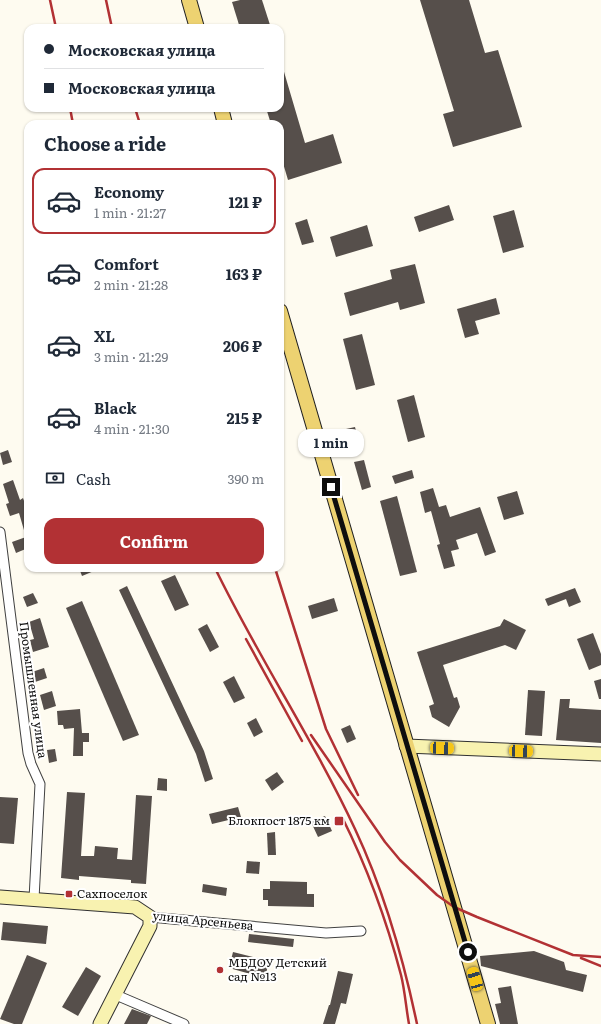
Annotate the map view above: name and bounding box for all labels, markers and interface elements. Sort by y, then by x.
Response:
text: Московская улица [68,38,216,61]
text: Московская улица [68,76,216,99]
text: Choose a ride [44,130,166,157]
text: Economy [94,180,164,203]
icon: car [46,183,82,219]
text: 121 ₽ [229,190,262,213]
text: 1 min · 21:27 [94,203,166,222]
text: Comfort [94,252,159,275]
icon: car [46,255,82,291]
text: 163 ₽ [226,262,262,285]
text: 2 min · 21:28 [94,275,168,294]
text: XL [94,324,115,347]
icon: car [46,327,82,363]
text: 206 ₽ [223,334,262,357]
text: 3 min · 21:29 [94,347,168,366]
text: Black [94,396,137,419]
icon: car [46,399,82,435]
text: 215 ₽ [227,406,262,429]
text: 4 min · 21:30 [94,419,169,438]
callout: 1 min [298,429,364,457]
text: 1 min [314,433,348,452]
icon: cash [44,467,66,489]
text: Cash [76,467,111,490]
text: 390 m [227,469,264,488]
route end [322,478,340,496]
button: Confirm [44,518,264,564]
street label: Промышленная улица [15,620,53,760]
car [430,742,454,754]
car [509,745,533,757]
place label: Блокпост 1875 км [228,811,330,829]
marker: Блокпост 1875 км [333,815,345,827]
place label: Сахпоселок [77,884,147,902]
marker: Сахпоселок [64,889,74,899]
street label: улица Арсеньева [152,906,255,934]
route start [459,943,477,961]
place label: МБДОУ Детский сад №13 [228,953,327,985]
marker: МБДОУ Детский сад №13 [215,965,225,975]
car [466,966,484,992]

